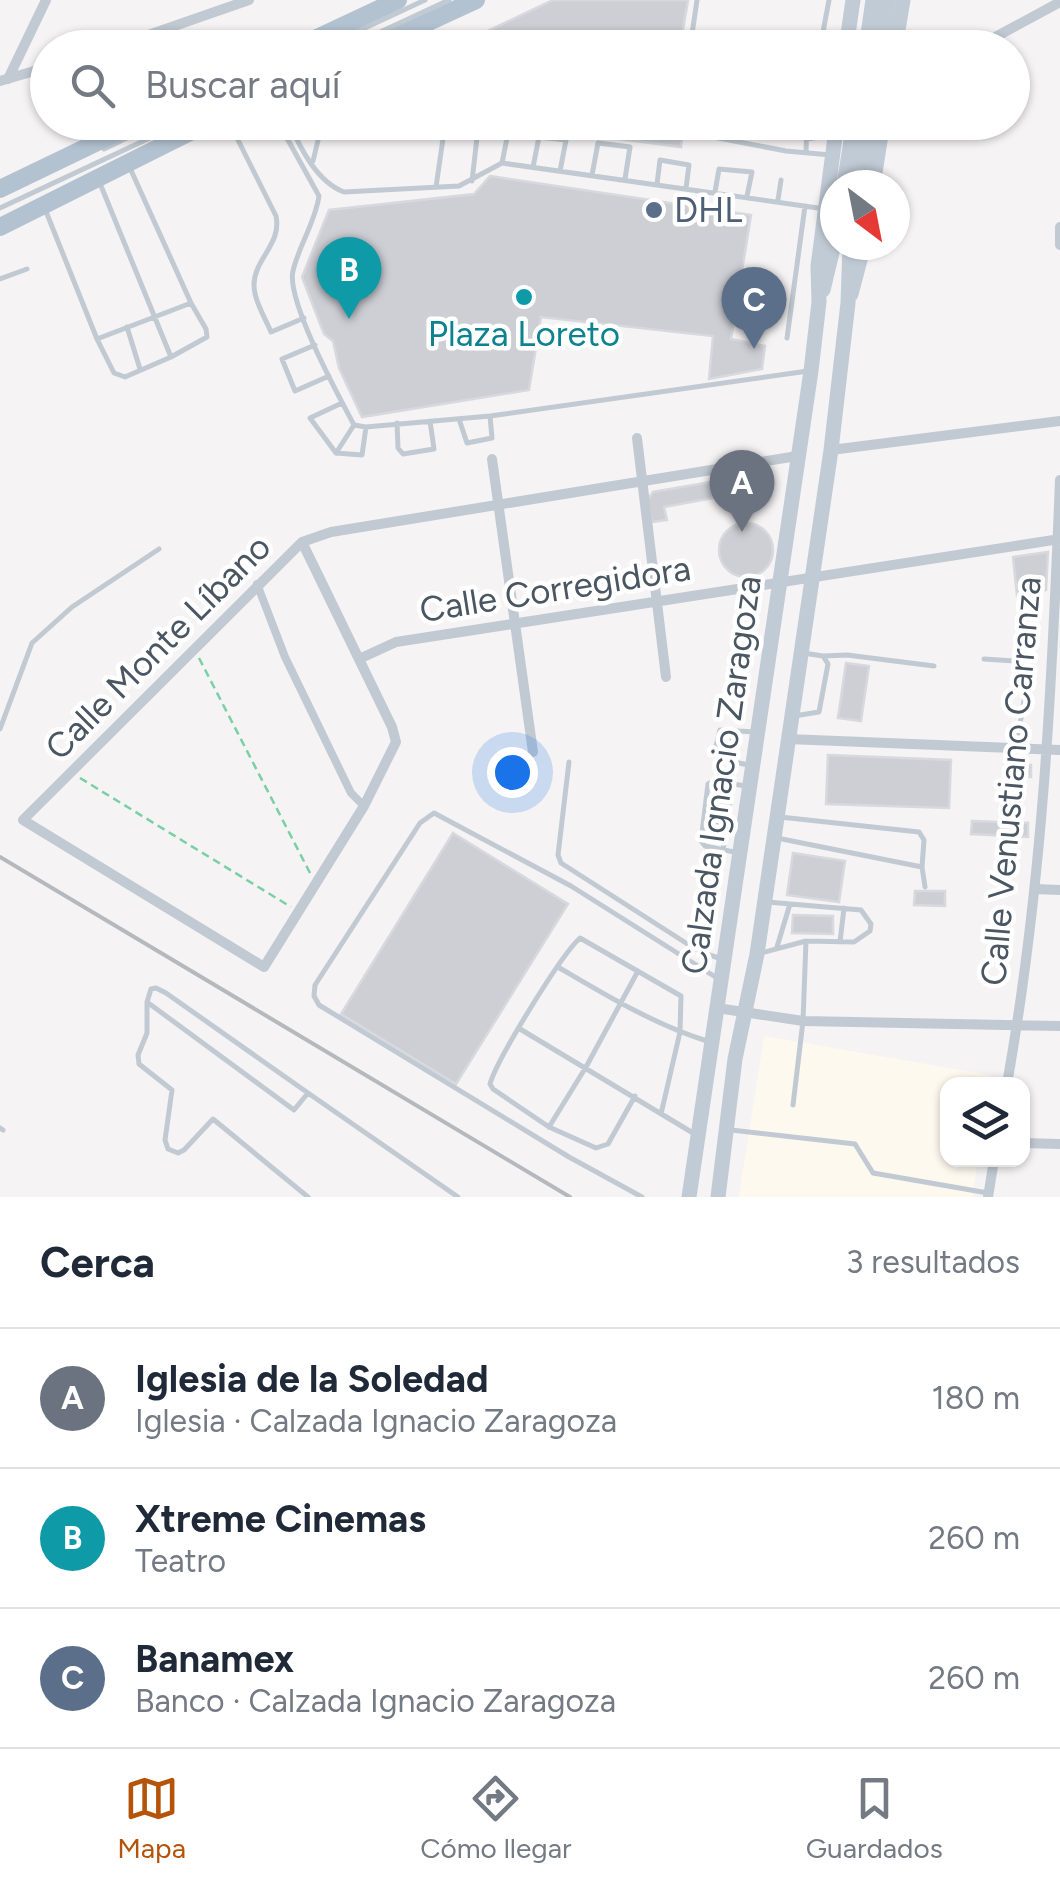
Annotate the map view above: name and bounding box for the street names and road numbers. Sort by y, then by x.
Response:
street label: Calle Monte Líbano [37,526,279,768]
street label: Calle Corregidora [417,547,693,631]
street label: Calzada Ignacio Zaragoza [672,573,770,977]
street label: Calle Venustiano Carranza [972,575,1050,987]

